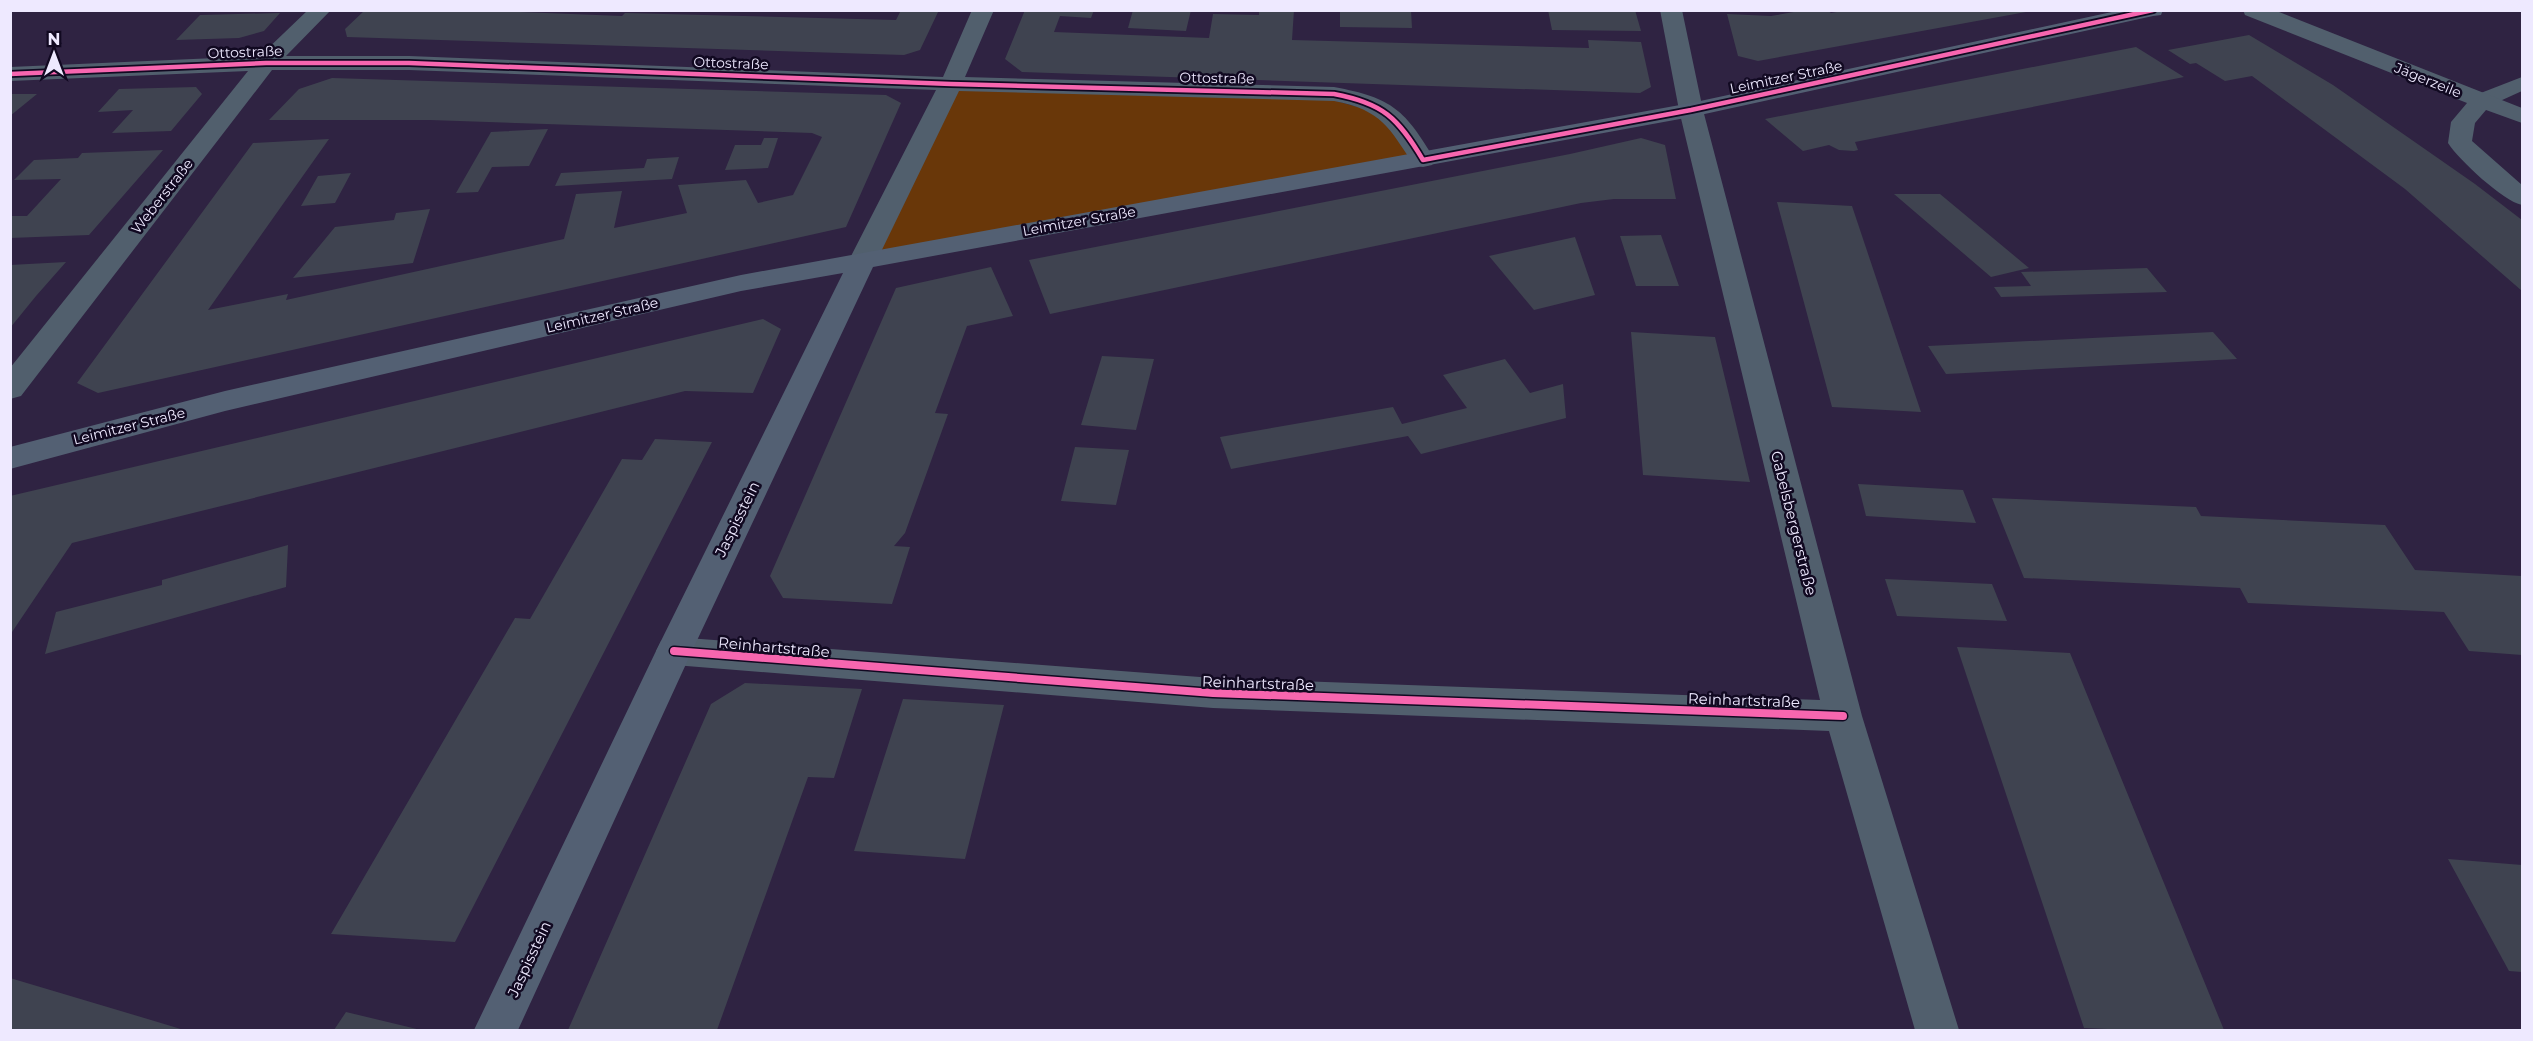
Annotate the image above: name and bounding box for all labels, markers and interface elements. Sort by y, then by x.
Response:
north arrow [24,24,84,84]
text: N [48,30,60,49]
street label: Ottostraße [207,42,283,62]
street label: Ottostraße [693,53,769,73]
street label: Leimitzer Straße [1728,56,1844,98]
street label: Jägerzeile [2391,58,2464,102]
street label: Ottostraße [1179,68,1255,88]
street label: Weberstraße [127,155,197,237]
street label: Leimitzer Straße [1021,202,1137,240]
street label: Leimitzer Straße [544,293,660,337]
street label: Leimitzer Straße [71,403,187,449]
street label: Gabelsbergerstraße [1767,449,1821,597]
street label: Jaspisstein [710,478,763,561]
street label: Reinhartstraße [717,633,831,661]
street label: Reinhartstraße [1202,672,1314,694]
street label: Reinhartstraße [1688,689,1800,711]
street label: Jaspisstein [503,918,555,1001]

